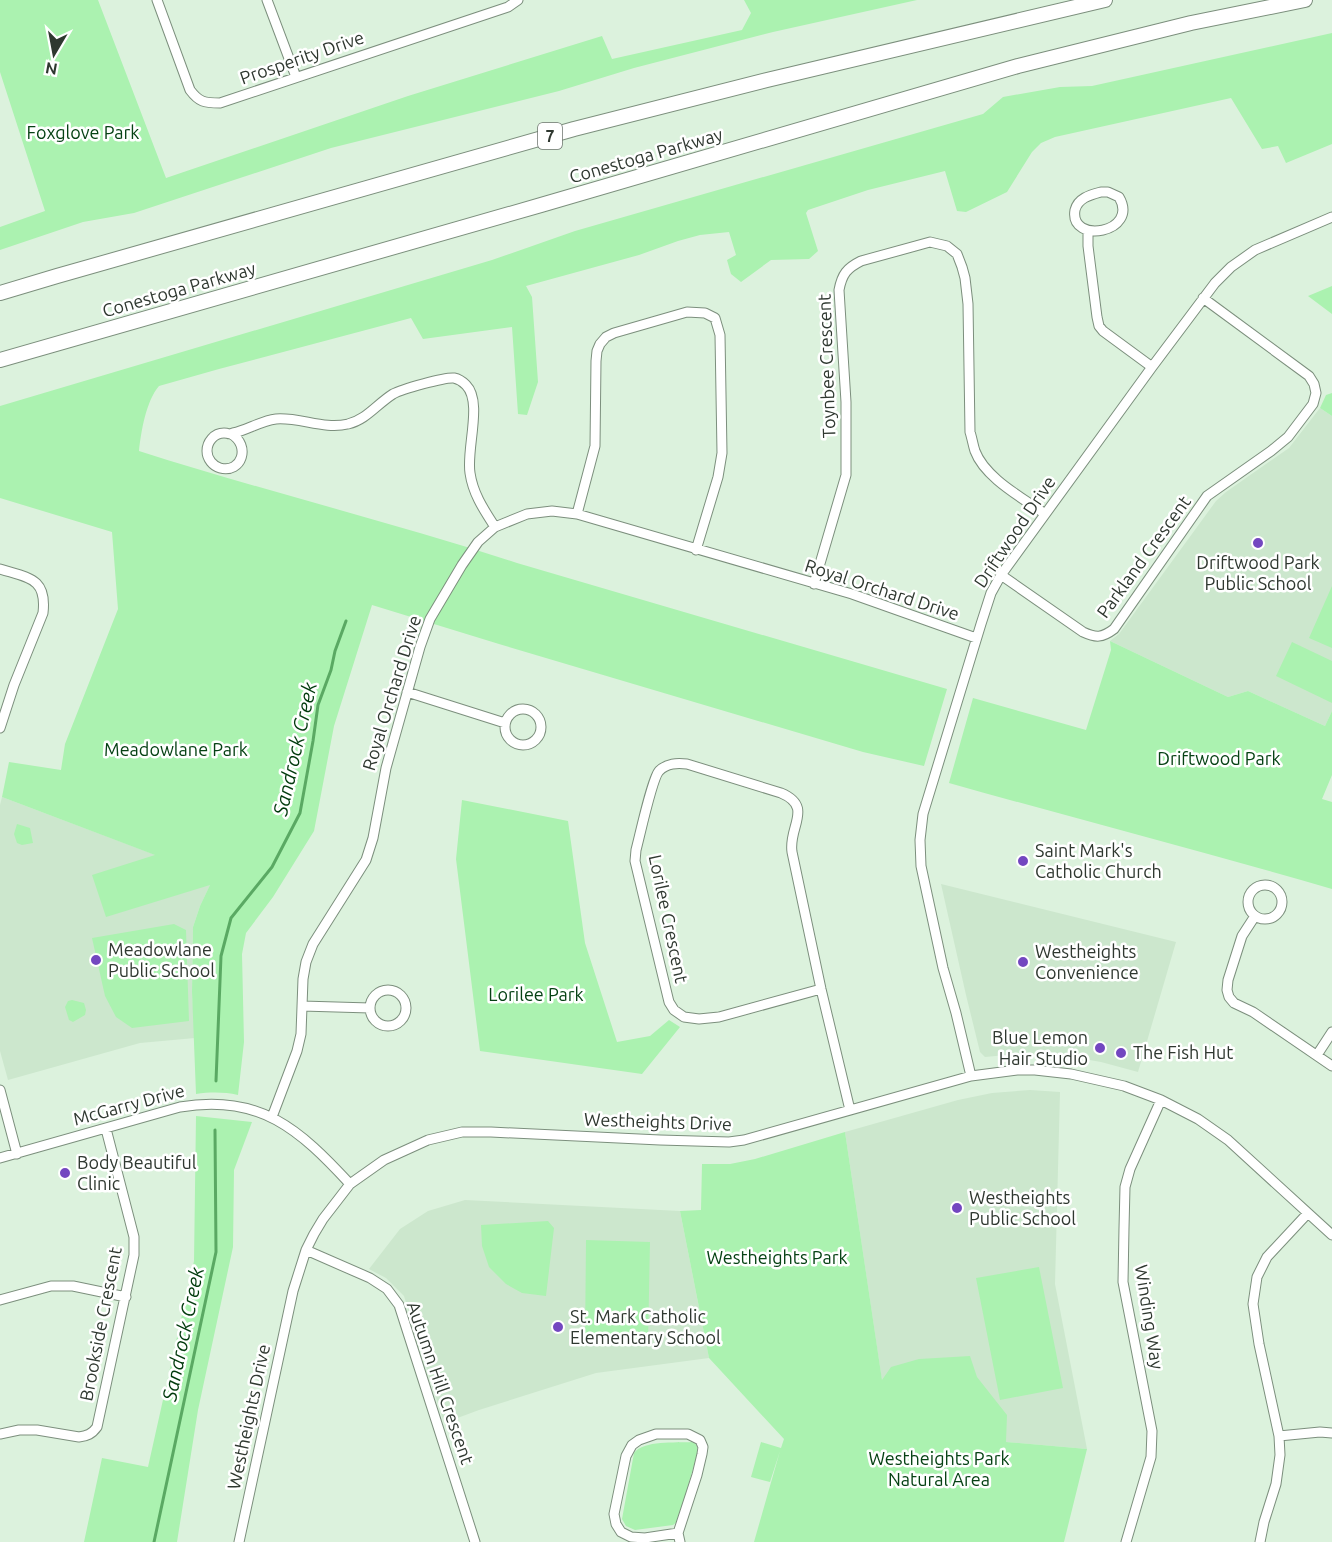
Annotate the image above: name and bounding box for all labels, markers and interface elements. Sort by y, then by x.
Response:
north arrow [24,24,84,84]
street label: Prosperity Drive [237,26,366,88]
text: N [44,59,59,79]
park label: Foxglove Park [27,122,139,142]
road number: 7 [538,123,562,149]
street label: Conestoga Parkway [567,123,725,186]
street label: Conestoga Parkway [100,257,258,320]
street label: Toynbee Crescent [813,294,839,438]
street label: Driftwood Drive [970,472,1059,591]
street label: Parkland Crescent [1092,492,1194,621]
marker: Driftwood Park Public School [1251,536,1265,550]
place label: Driftwood Park Public School [1196,552,1320,593]
street label: Royal Orchard Drive [803,555,962,623]
street label: Royal Orchard Drive [358,613,424,773]
water label: Sandrock Creek [268,679,321,819]
park label: Meadowlane Park [104,739,248,759]
park label: Driftwood Park [1157,748,1281,768]
place label: Saint Mark's Catholic Church [1035,840,1162,881]
street label: Lorilee Crescent [646,853,692,985]
marker: Saint Mark's Catholic Church [1016,854,1030,868]
place label: Meadowlane Public School [108,939,215,980]
place label: Westheights Convenience [1035,941,1139,982]
marker: Meadowlane Public School [89,953,103,967]
marker: Westheights Convenience [1016,955,1030,969]
park label: Lorilee Park [488,984,584,1004]
place label: Blue Lemon Hair Studio [992,1027,1088,1068]
marker: Blue Lemon Hair Studio [1093,1041,1107,1055]
place label: The Fish Hut [1133,1042,1233,1062]
marker: The Fish Hut [1114,1046,1128,1060]
street label: McGarry Drive [71,1080,187,1129]
street label: Westheights Drive [584,1108,732,1134]
place label: Body Beautiful Clinic [77,1152,197,1193]
marker: Body Beautiful Clinic [58,1166,72,1180]
place label: Westheights Public School [969,1187,1076,1228]
marker: Westheights Public School [950,1201,964,1215]
street label: Brookside Crescent [75,1245,125,1402]
park label: Westheights Park [706,1247,848,1267]
street label: Winding Way [1132,1263,1168,1371]
water label: Sandrock Creek [157,1264,208,1404]
street label: Autumn Hill Crescent [404,1299,478,1467]
place label: St. Mark Catholic Elementary School [570,1306,721,1347]
marker: St. Mark Catholic Elementary School [551,1320,565,1334]
street label: Westheights Drive [223,1342,273,1491]
park label: Westheights Park Natural Area [868,1448,1010,1489]

